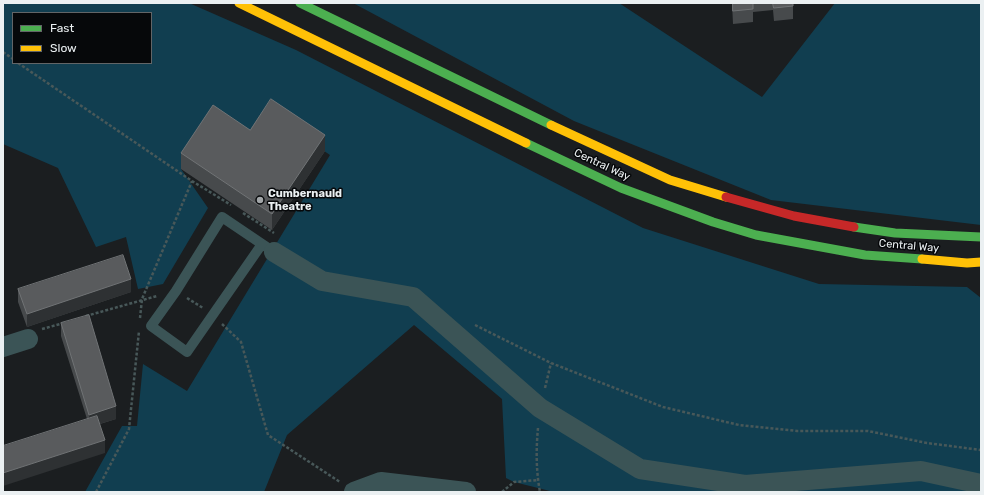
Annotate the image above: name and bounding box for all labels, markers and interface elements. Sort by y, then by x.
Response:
legend [12,12,152,64]
text: Fast [50,21,74,35]
text: Slow [50,41,77,55]
street label: Central Way [572,146,632,184]
place label: Cumbernauld Theatre [268,187,342,213]
marker: Cumbernauld Theatre [255,195,265,205]
street label: Central Way [878,237,940,255]

